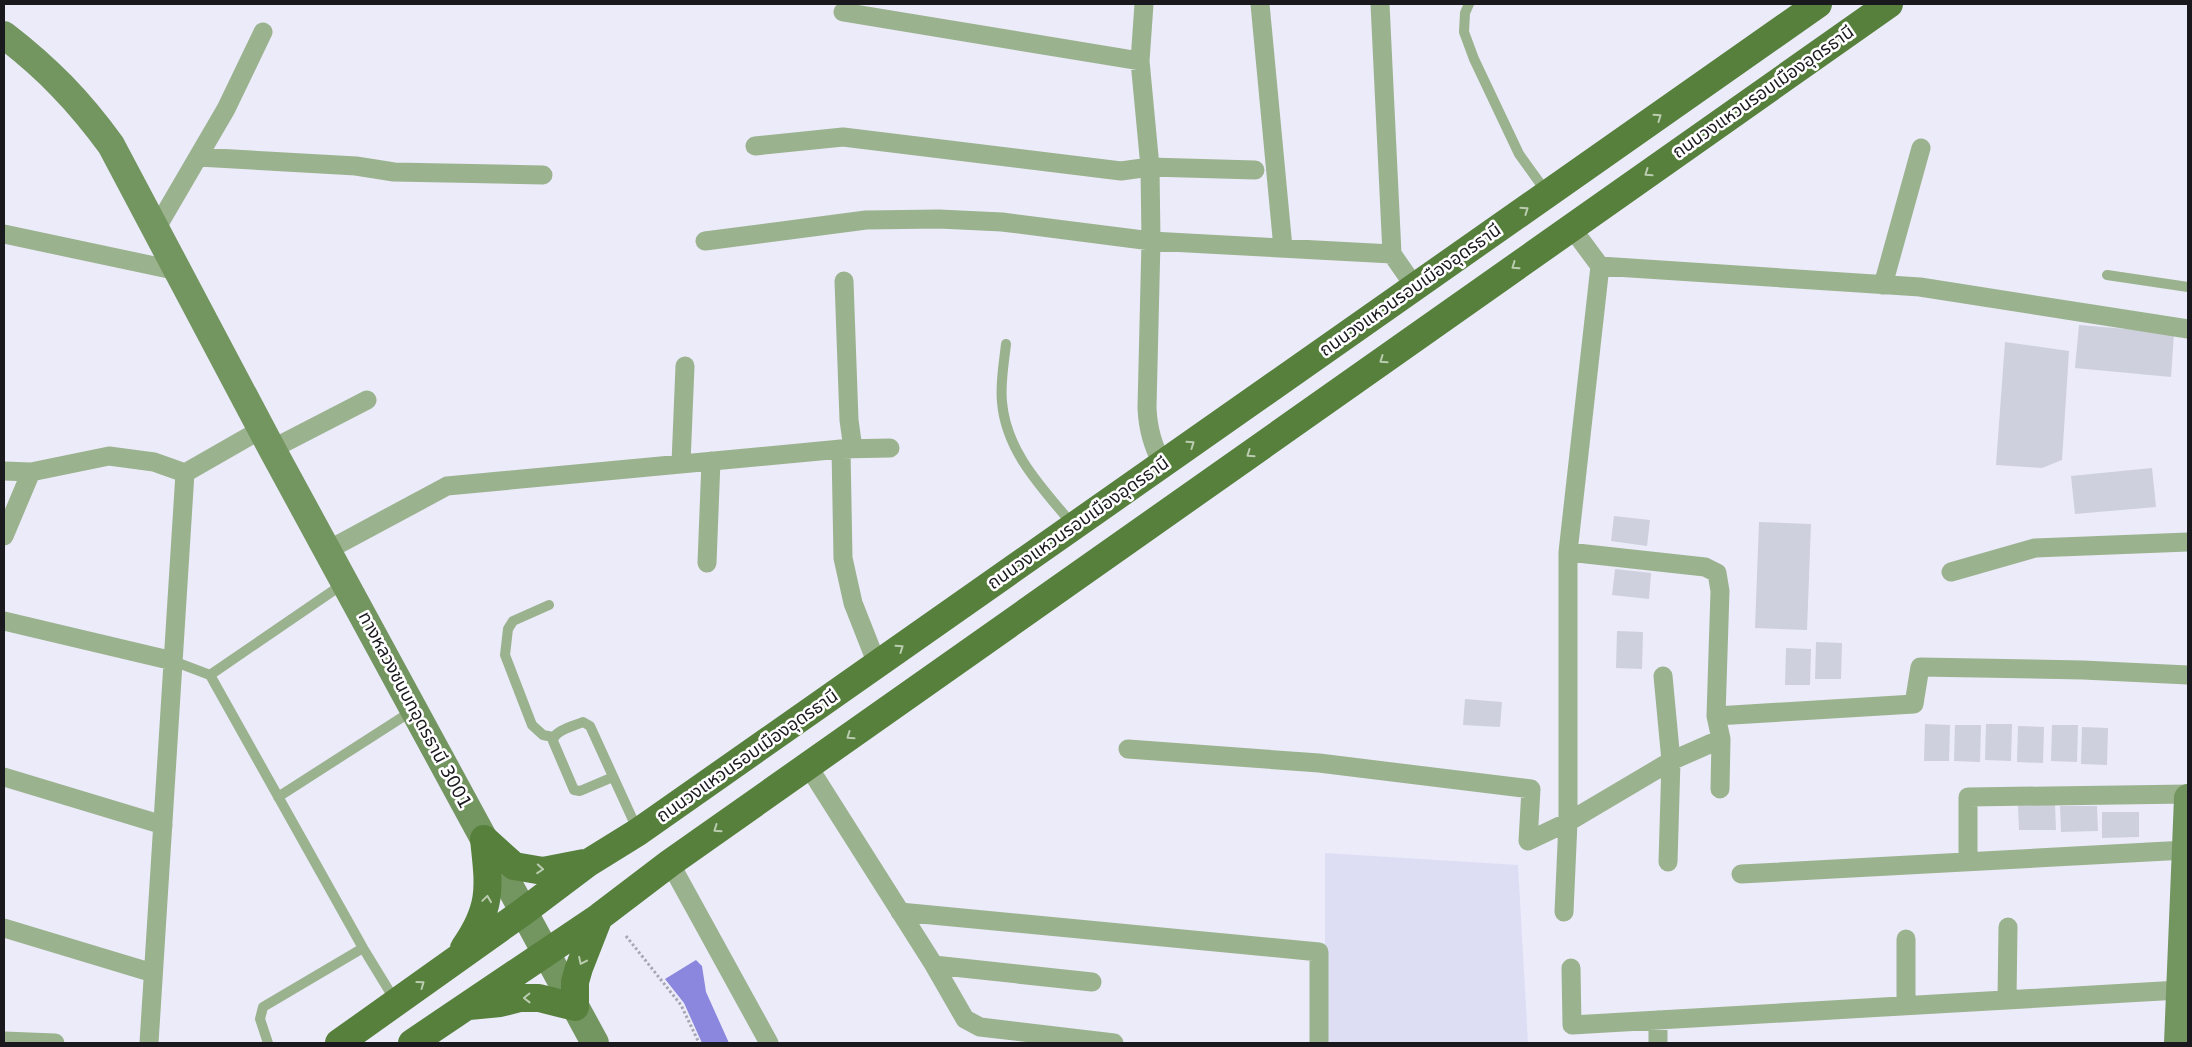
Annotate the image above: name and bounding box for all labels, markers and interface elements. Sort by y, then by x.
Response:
street label: ถนนวงแหวนรอบเมืองอุดรธานี [1668,21,1858,163]
one-way arrow [1652,114,1661,123]
one-way arrow [1644,167,1654,176]
one-way arrow [1519,207,1528,216]
street label: ถนนวงแหวนรอบเมืองอุดรธานี [1315,219,1505,361]
one-way arrow [1512,260,1521,269]
one-way arrow [1379,354,1389,363]
one-way arrow [1185,441,1195,450]
one-way arrow [1246,448,1256,457]
street label: ถนนวงแหวนรอบเมืองอุดรธานี [983,452,1173,594]
street label: ทางหลวงชนบทอุดรธานี 3001 [354,608,476,812]
one-way arrow [894,645,904,654]
street label: ถนนวงแหวนรอบเมืองอุดรธานี [652,685,842,827]
one-way arrow [846,730,856,739]
one-way arrow [714,823,723,832]
one-way arrow [536,863,544,874]
one-way arrow [481,895,492,903]
one-way arrow [578,956,589,965]
one-way arrow [415,981,425,990]
one-way arrow [523,993,531,1003]

